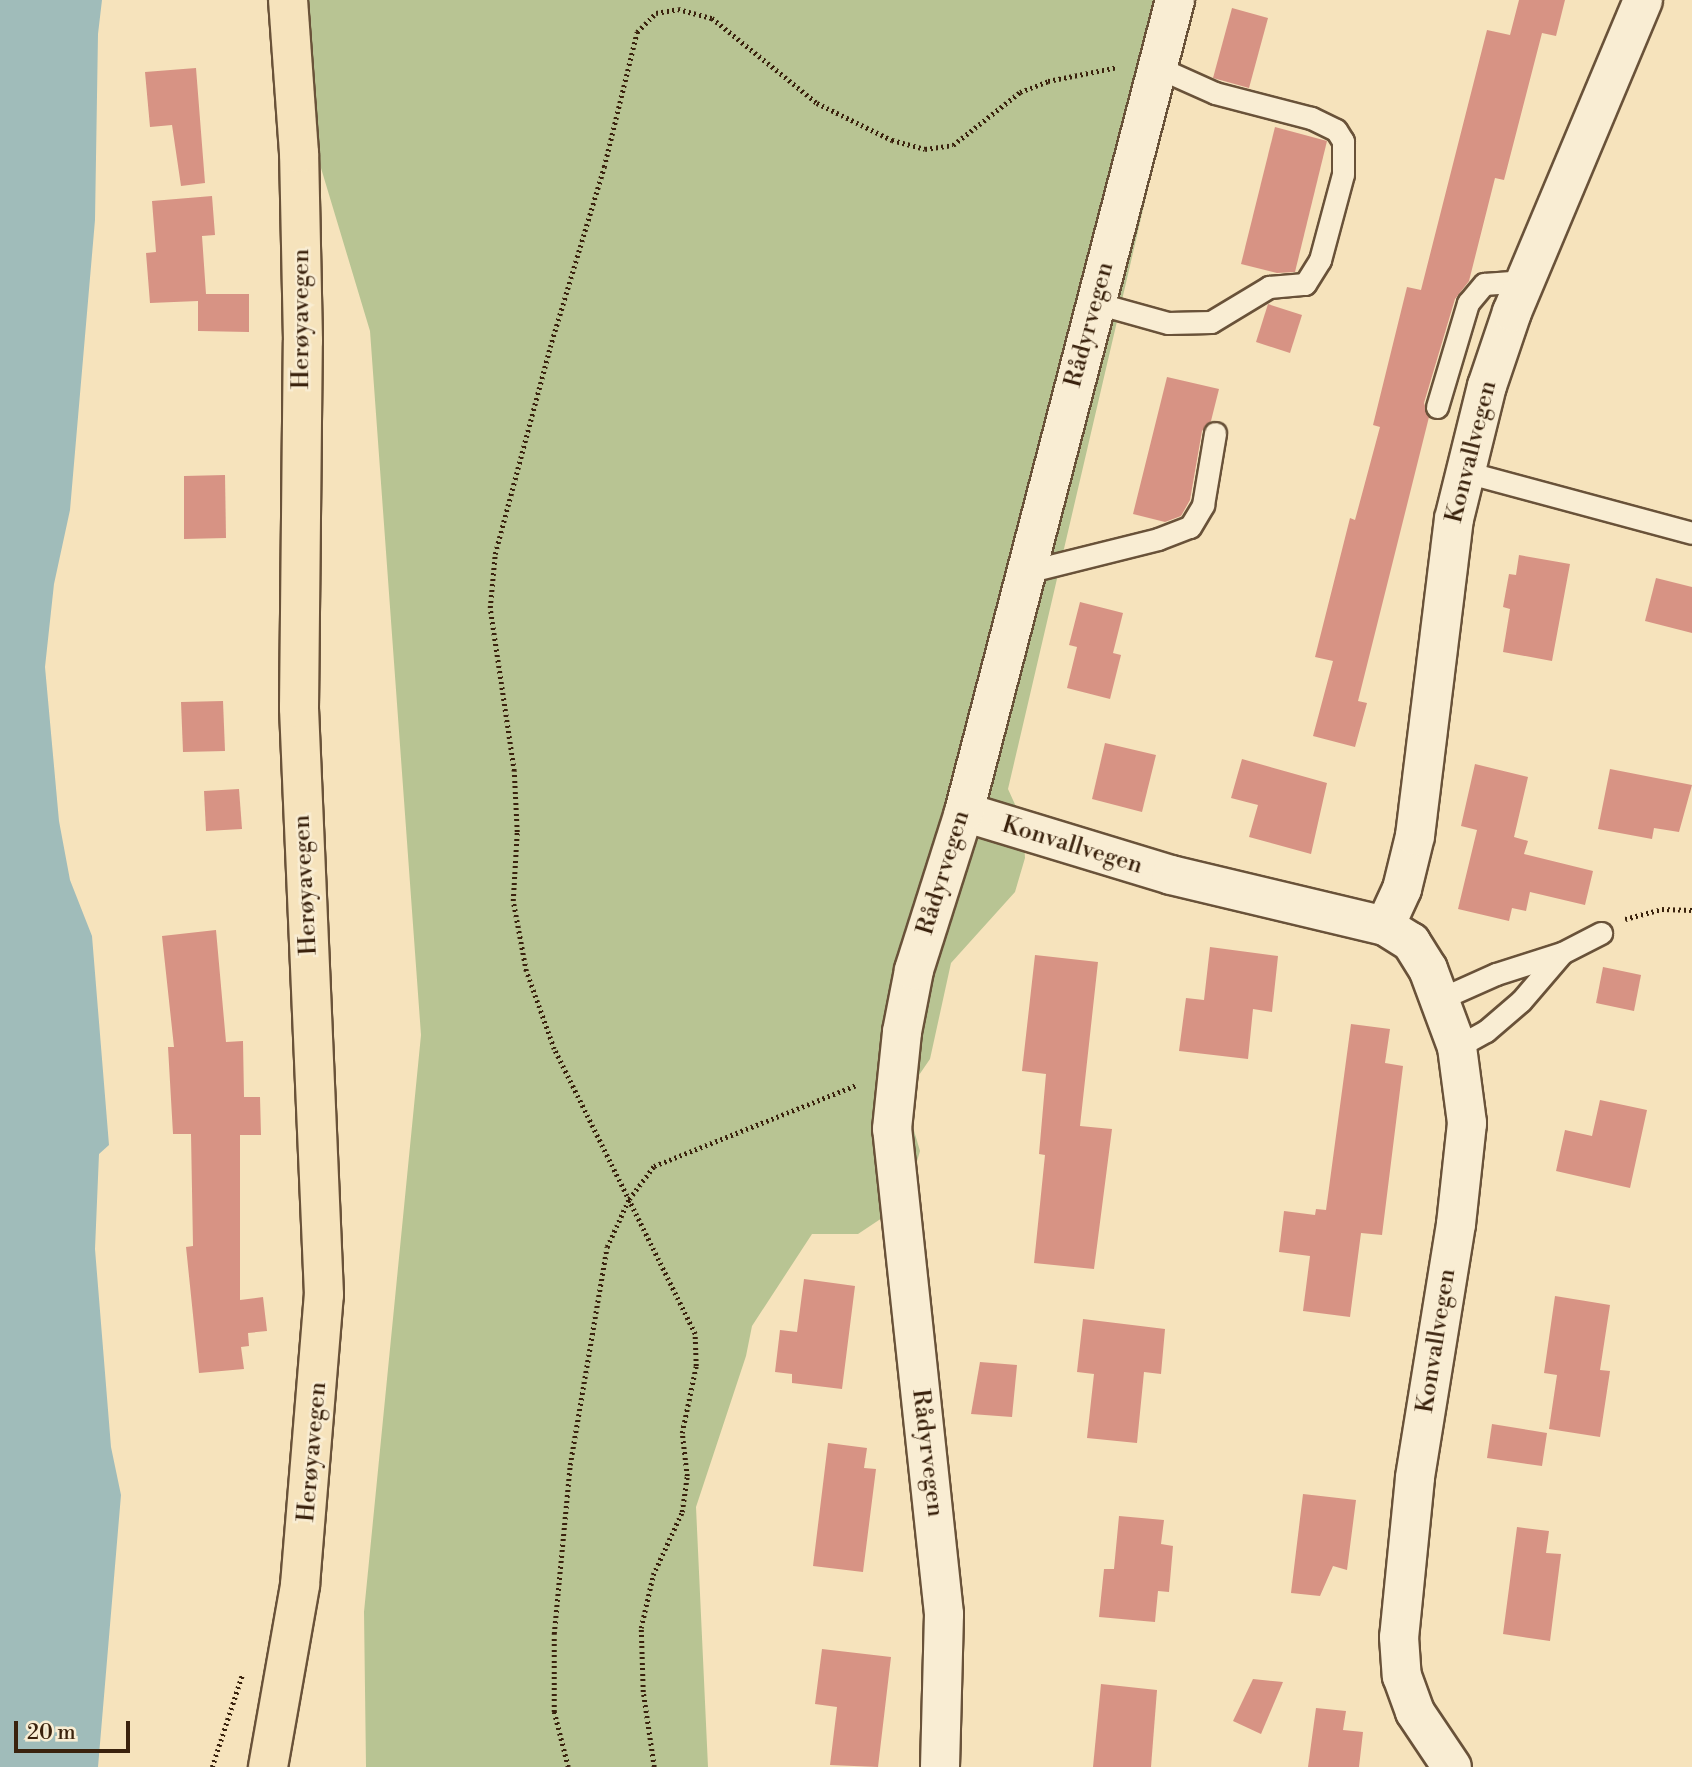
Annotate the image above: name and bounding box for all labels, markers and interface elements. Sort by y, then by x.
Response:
street label: Herøyavegen [288,249,316,389]
street label: Rådyrvegen [1059,259,1121,391]
street label: Konvallvegen [1440,378,1504,526]
street label: Rådyrvegen [911,807,977,939]
street label: Konvallvegen [998,811,1146,881]
street label: Herøyavegen [288,814,324,956]
street label: Konvallvegen [1411,1267,1463,1415]
street label: Herøyavegen [293,1381,333,1523]
street label: Rådyrvegen [905,1387,949,1519]
scale bar [18,1708,133,1752]
text: 20 m [27,1720,76,1746]

